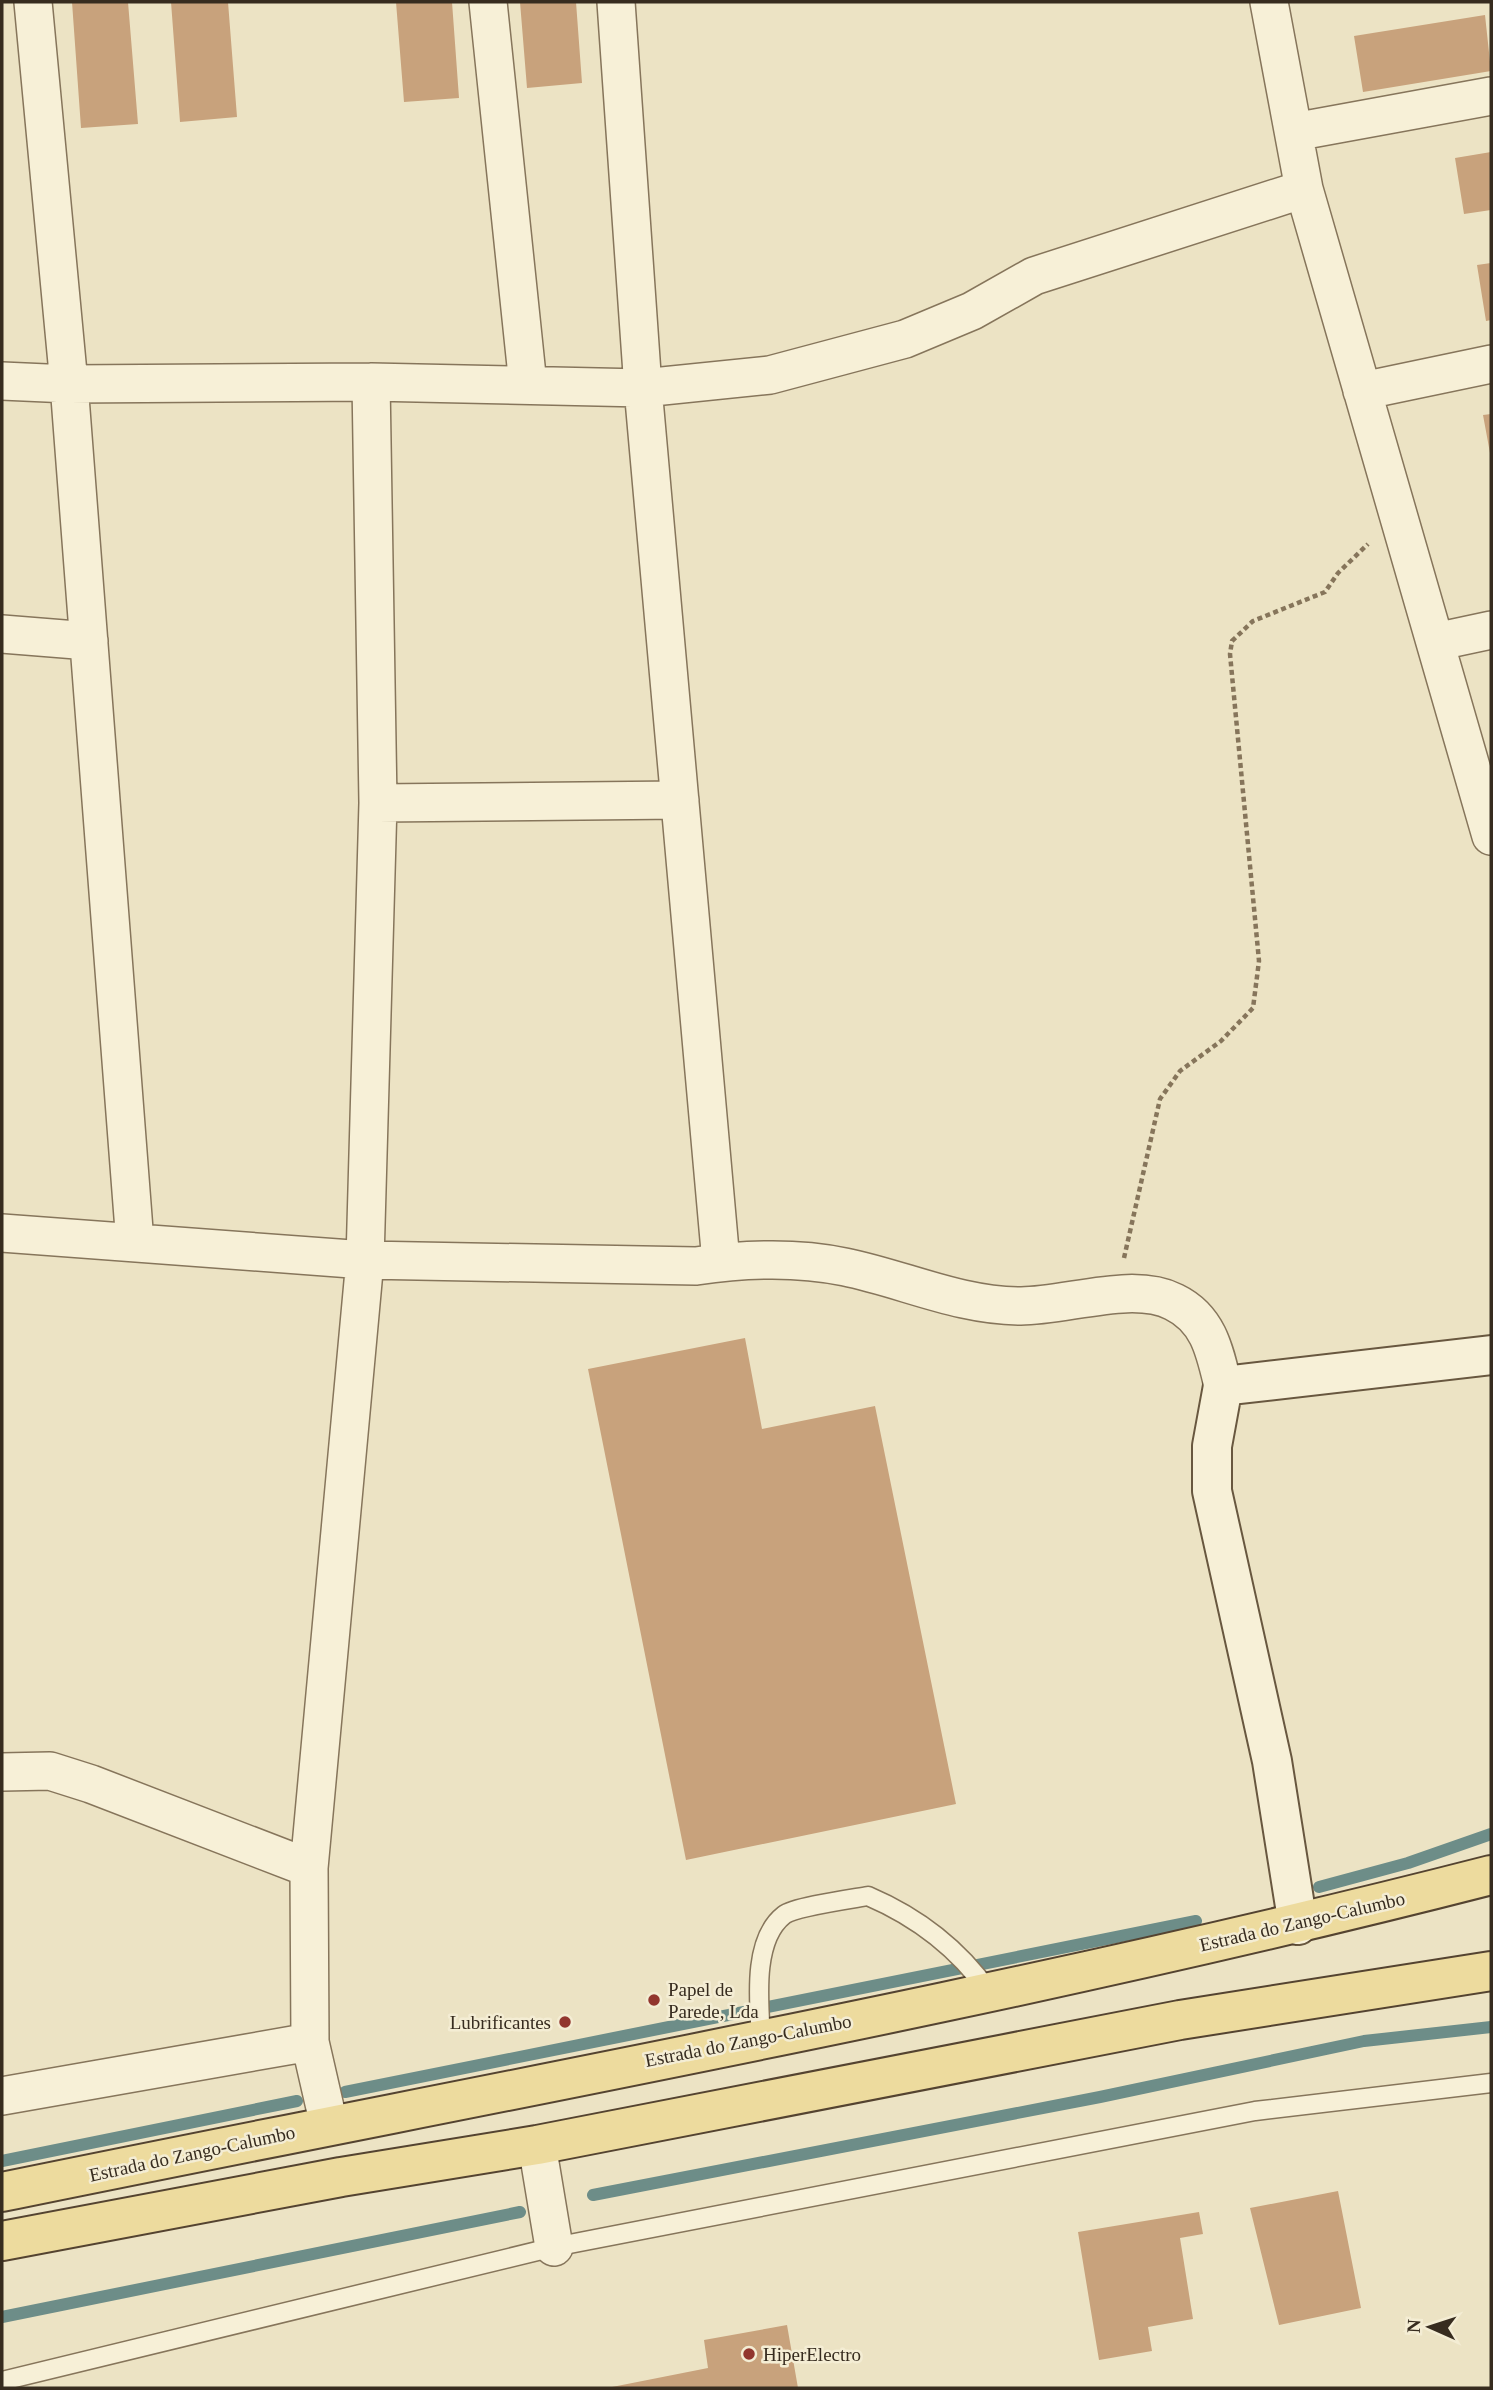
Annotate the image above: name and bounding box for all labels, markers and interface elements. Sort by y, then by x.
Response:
street label: Estrada do Zango-Calumbo [1197,1888,1407,1955]
place label: Papel de Parede, Lda [668,1979,759,2022]
marker: Papel de Parede, Lda [646,1992,662,2008]
street label: Estrada do Zango-Calumbo [643,2010,853,2071]
place label: Lubrificantes [450,2012,551,2033]
marker: Lubrificantes [557,2014,573,2030]
street label: Estrada do Zango-Calumbo [87,2121,297,2186]
north arrow [1395,2292,1465,2362]
text: N [1403,2318,1424,2334]
place label: HiperElectro [763,2344,861,2365]
marker: HiperElectro [741,2346,757,2362]

